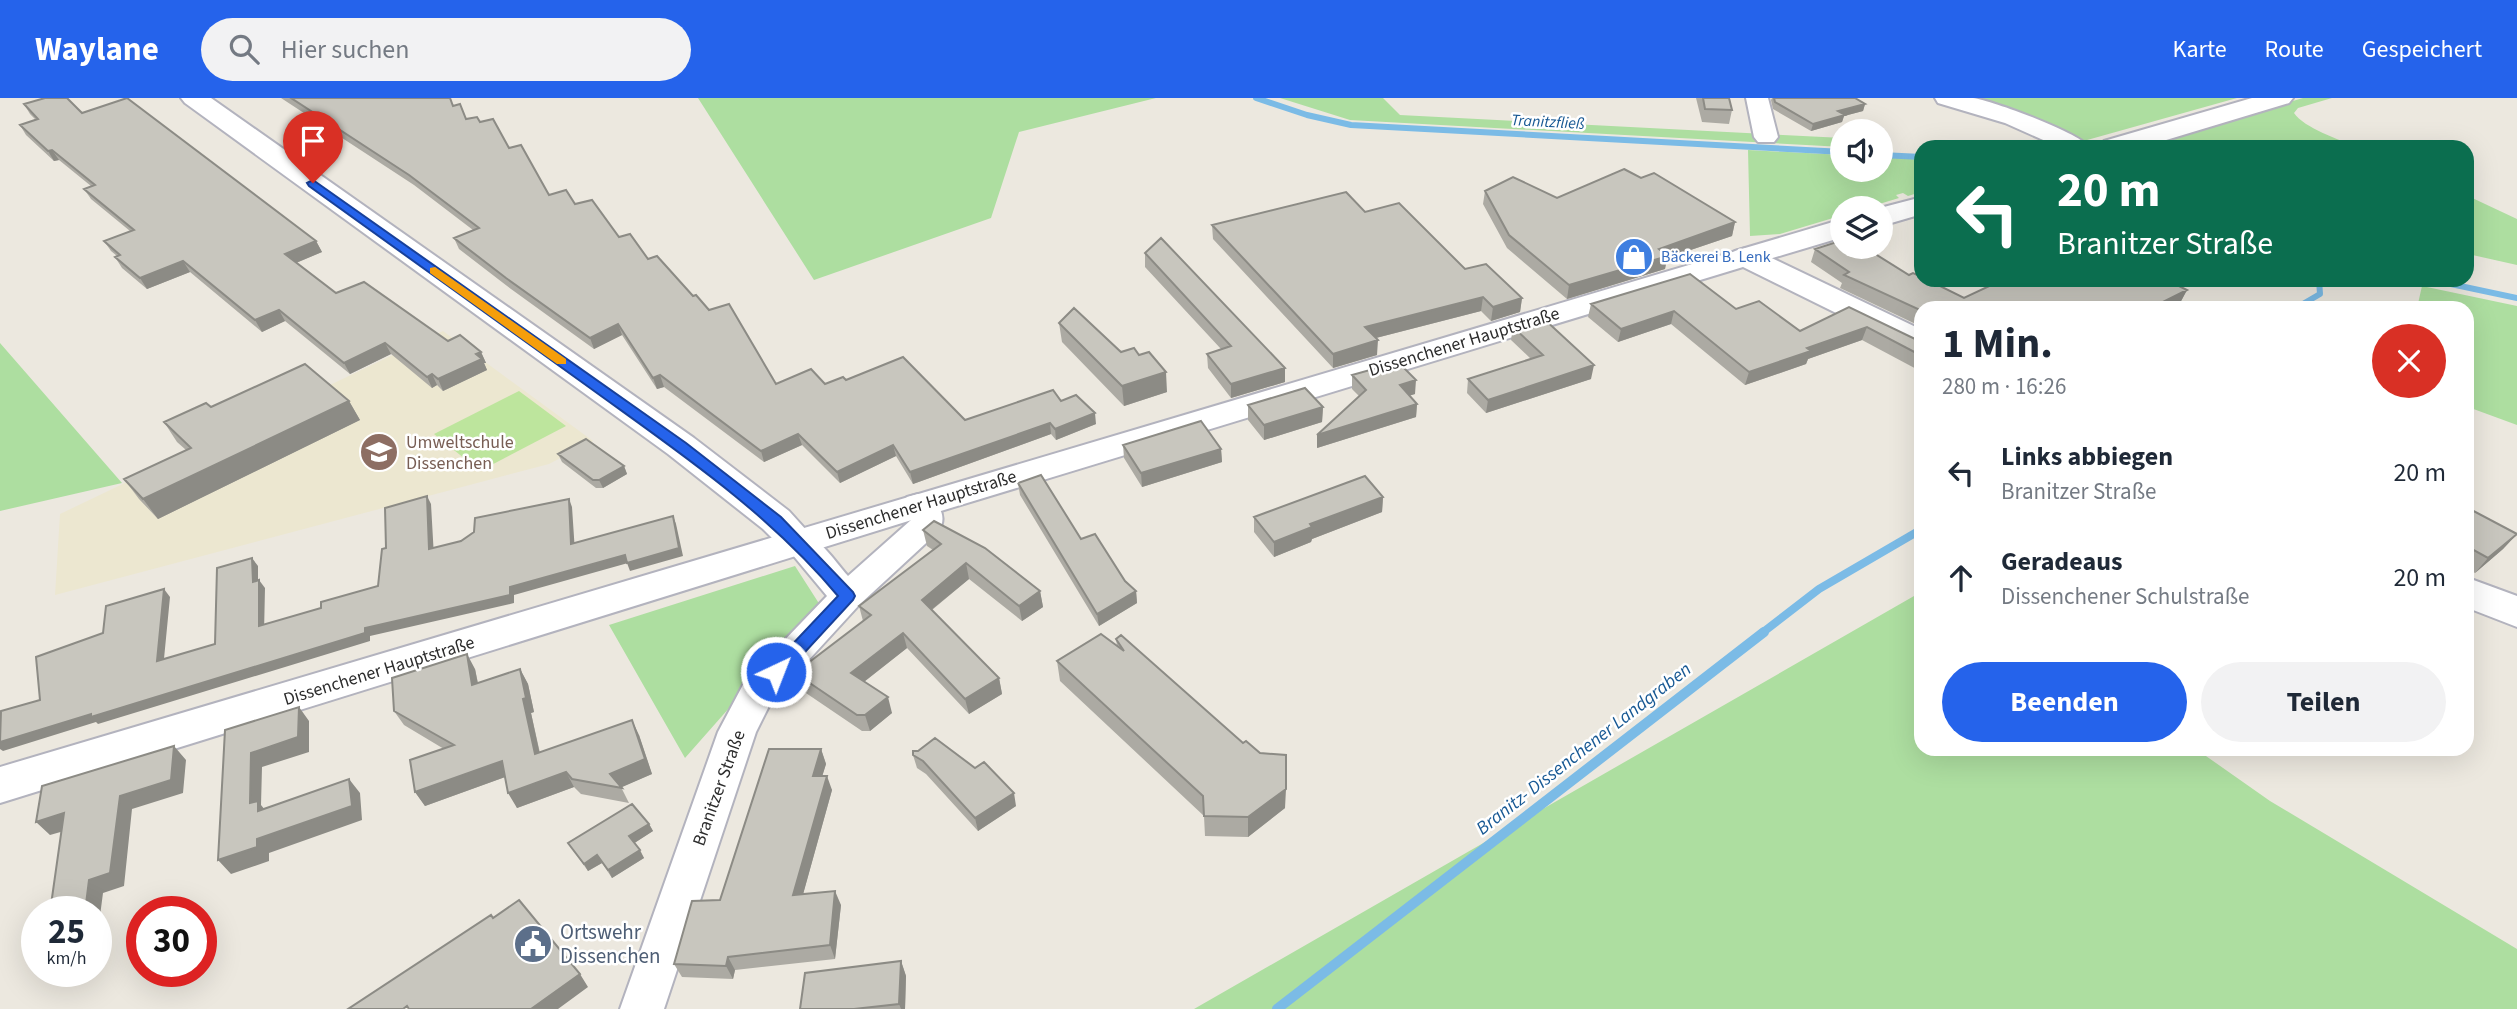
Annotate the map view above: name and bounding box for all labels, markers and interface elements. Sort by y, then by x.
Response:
search box [201,18,691,81]
text: Waylane [35,26,159,73]
icon: search [225,30,263,68]
text: Hier suchen [281,31,409,68]
text: Karte [2173,32,2227,67]
text: Route [2265,32,2324,67]
text: Gespeichert [2362,32,2482,67]
water label: Tranitzfließ [1511,109,1585,135]
pin [283,111,343,183]
map controls [1830,119,1893,259]
button: sound [1830,119,1893,182]
icon: arrive [294,122,332,160]
text: 20 m [2057,156,2161,226]
icon: left [1942,168,2033,259]
button: layers [1830,196,1893,259]
text: Branitzer Straße [2057,221,2273,267]
shop icon: Bäckerei B. Lenk [1613,236,1655,278]
place label: Bäckerei B. Lenk [1661,246,1771,268]
street label: Dissenchener Hauptstraße [1365,301,1563,383]
text: 1 Min. [1942,314,2053,374]
button: close [2372,324,2446,398]
text: 280 m · 16:26 [1942,370,2066,403]
place label: Umweltschule Dissenchen [406,430,514,476]
school or university icon: Umweltschule Dissenchen [358,431,400,473]
text: Links abbiegen [2001,438,2173,475]
icon: left [1942,454,1980,492]
text: 20 m [2393,454,2446,491]
street label: Dissenchener Hauptstraße [822,464,1020,546]
text: Branitzer Straße [2001,475,2156,508]
text: Geradeaus [2001,543,2122,580]
icon: ahead [1942,559,1980,597]
text: 20 m [2393,559,2446,596]
text: Dissenchener Schulstraße [2001,580,2249,613]
street label: Dissenchener Hauptstraße [280,630,478,712]
position arrow [739,635,813,709]
water label: Branitz- Dissenchener Landgraben [1471,656,1697,842]
button: Beenden [1942,662,2187,742]
button: Teilen [2201,662,2446,742]
street label: Branitzer Straße [686,727,752,849]
speed limit sign: 30 [126,896,217,987]
text: 25 [48,907,85,957]
place label: Ortswehr Dissenchen [560,917,661,971]
public building icon: Ortswehr Dissenchen [512,923,554,965]
text: km/h [47,946,86,971]

